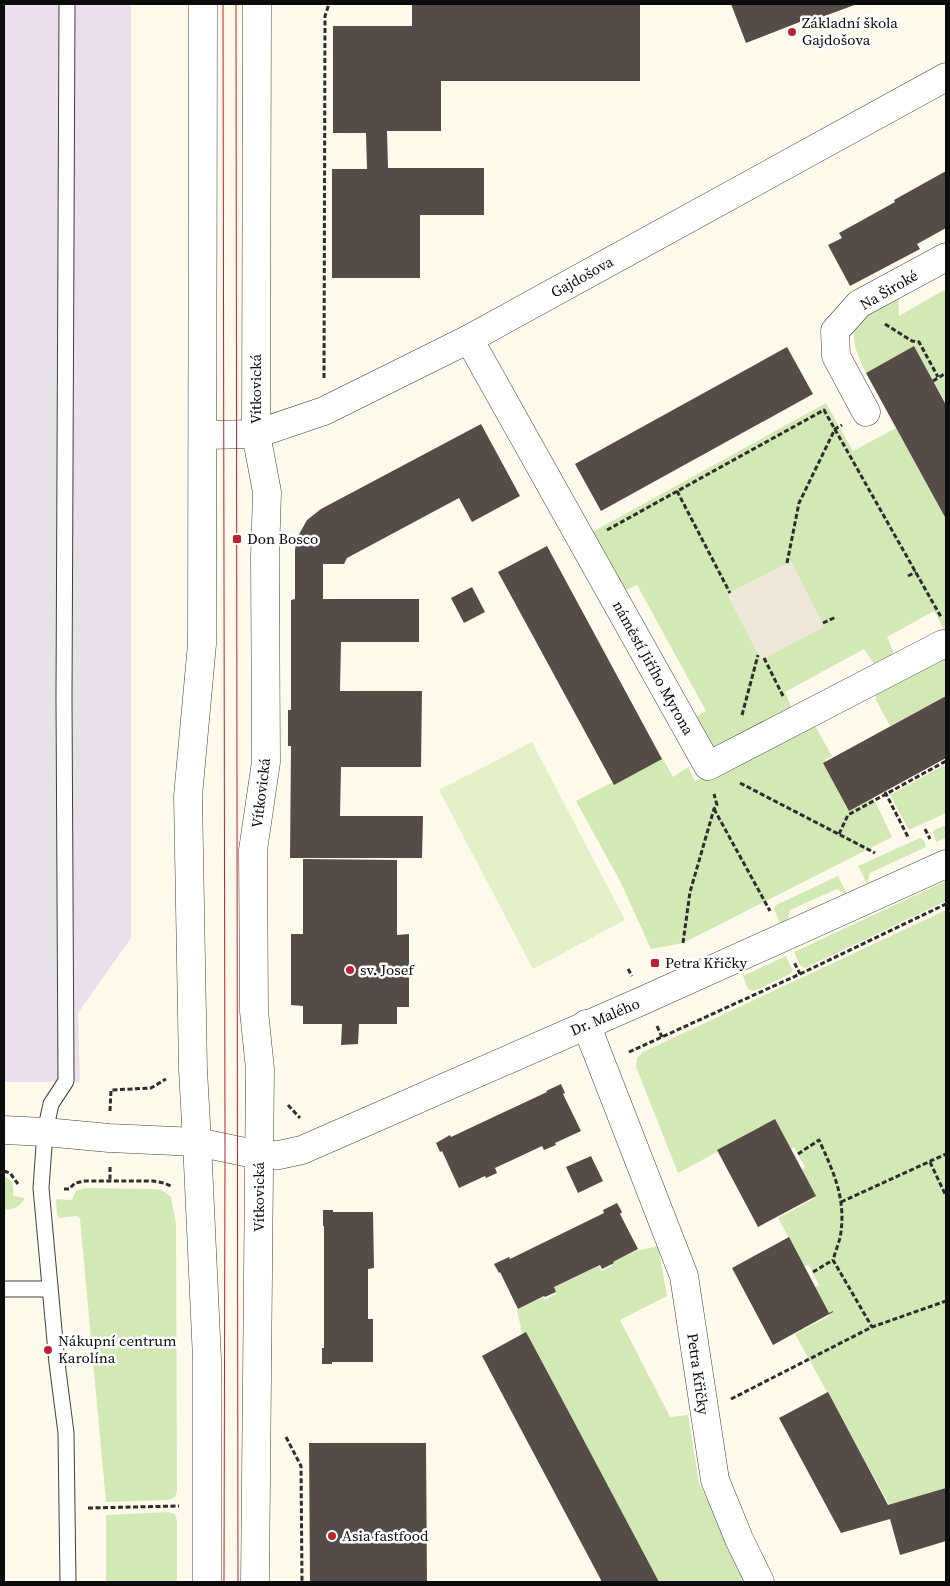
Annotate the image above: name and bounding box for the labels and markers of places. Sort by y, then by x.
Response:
place label: Základní škola Gajdošova [802,12,898,50]
marker: Základní škola Gajdošova [786,26,798,38]
place label: Don Bosco [247,528,318,549]
marker: Don Bosco [231,533,243,545]
place label: Petra Křičky [665,952,748,973]
marker: Petra Křičky [649,957,661,969]
place label: sv. Josef [360,959,415,980]
marker: sv. Josef [344,964,356,976]
place label: Nákupní centrum Karolína [58,1330,177,1368]
marker: Nákupní centrum Karolína [42,1344,54,1356]
place label: Asia fastfood [342,1525,429,1546]
marker: Asia fastfood [326,1530,338,1542]

